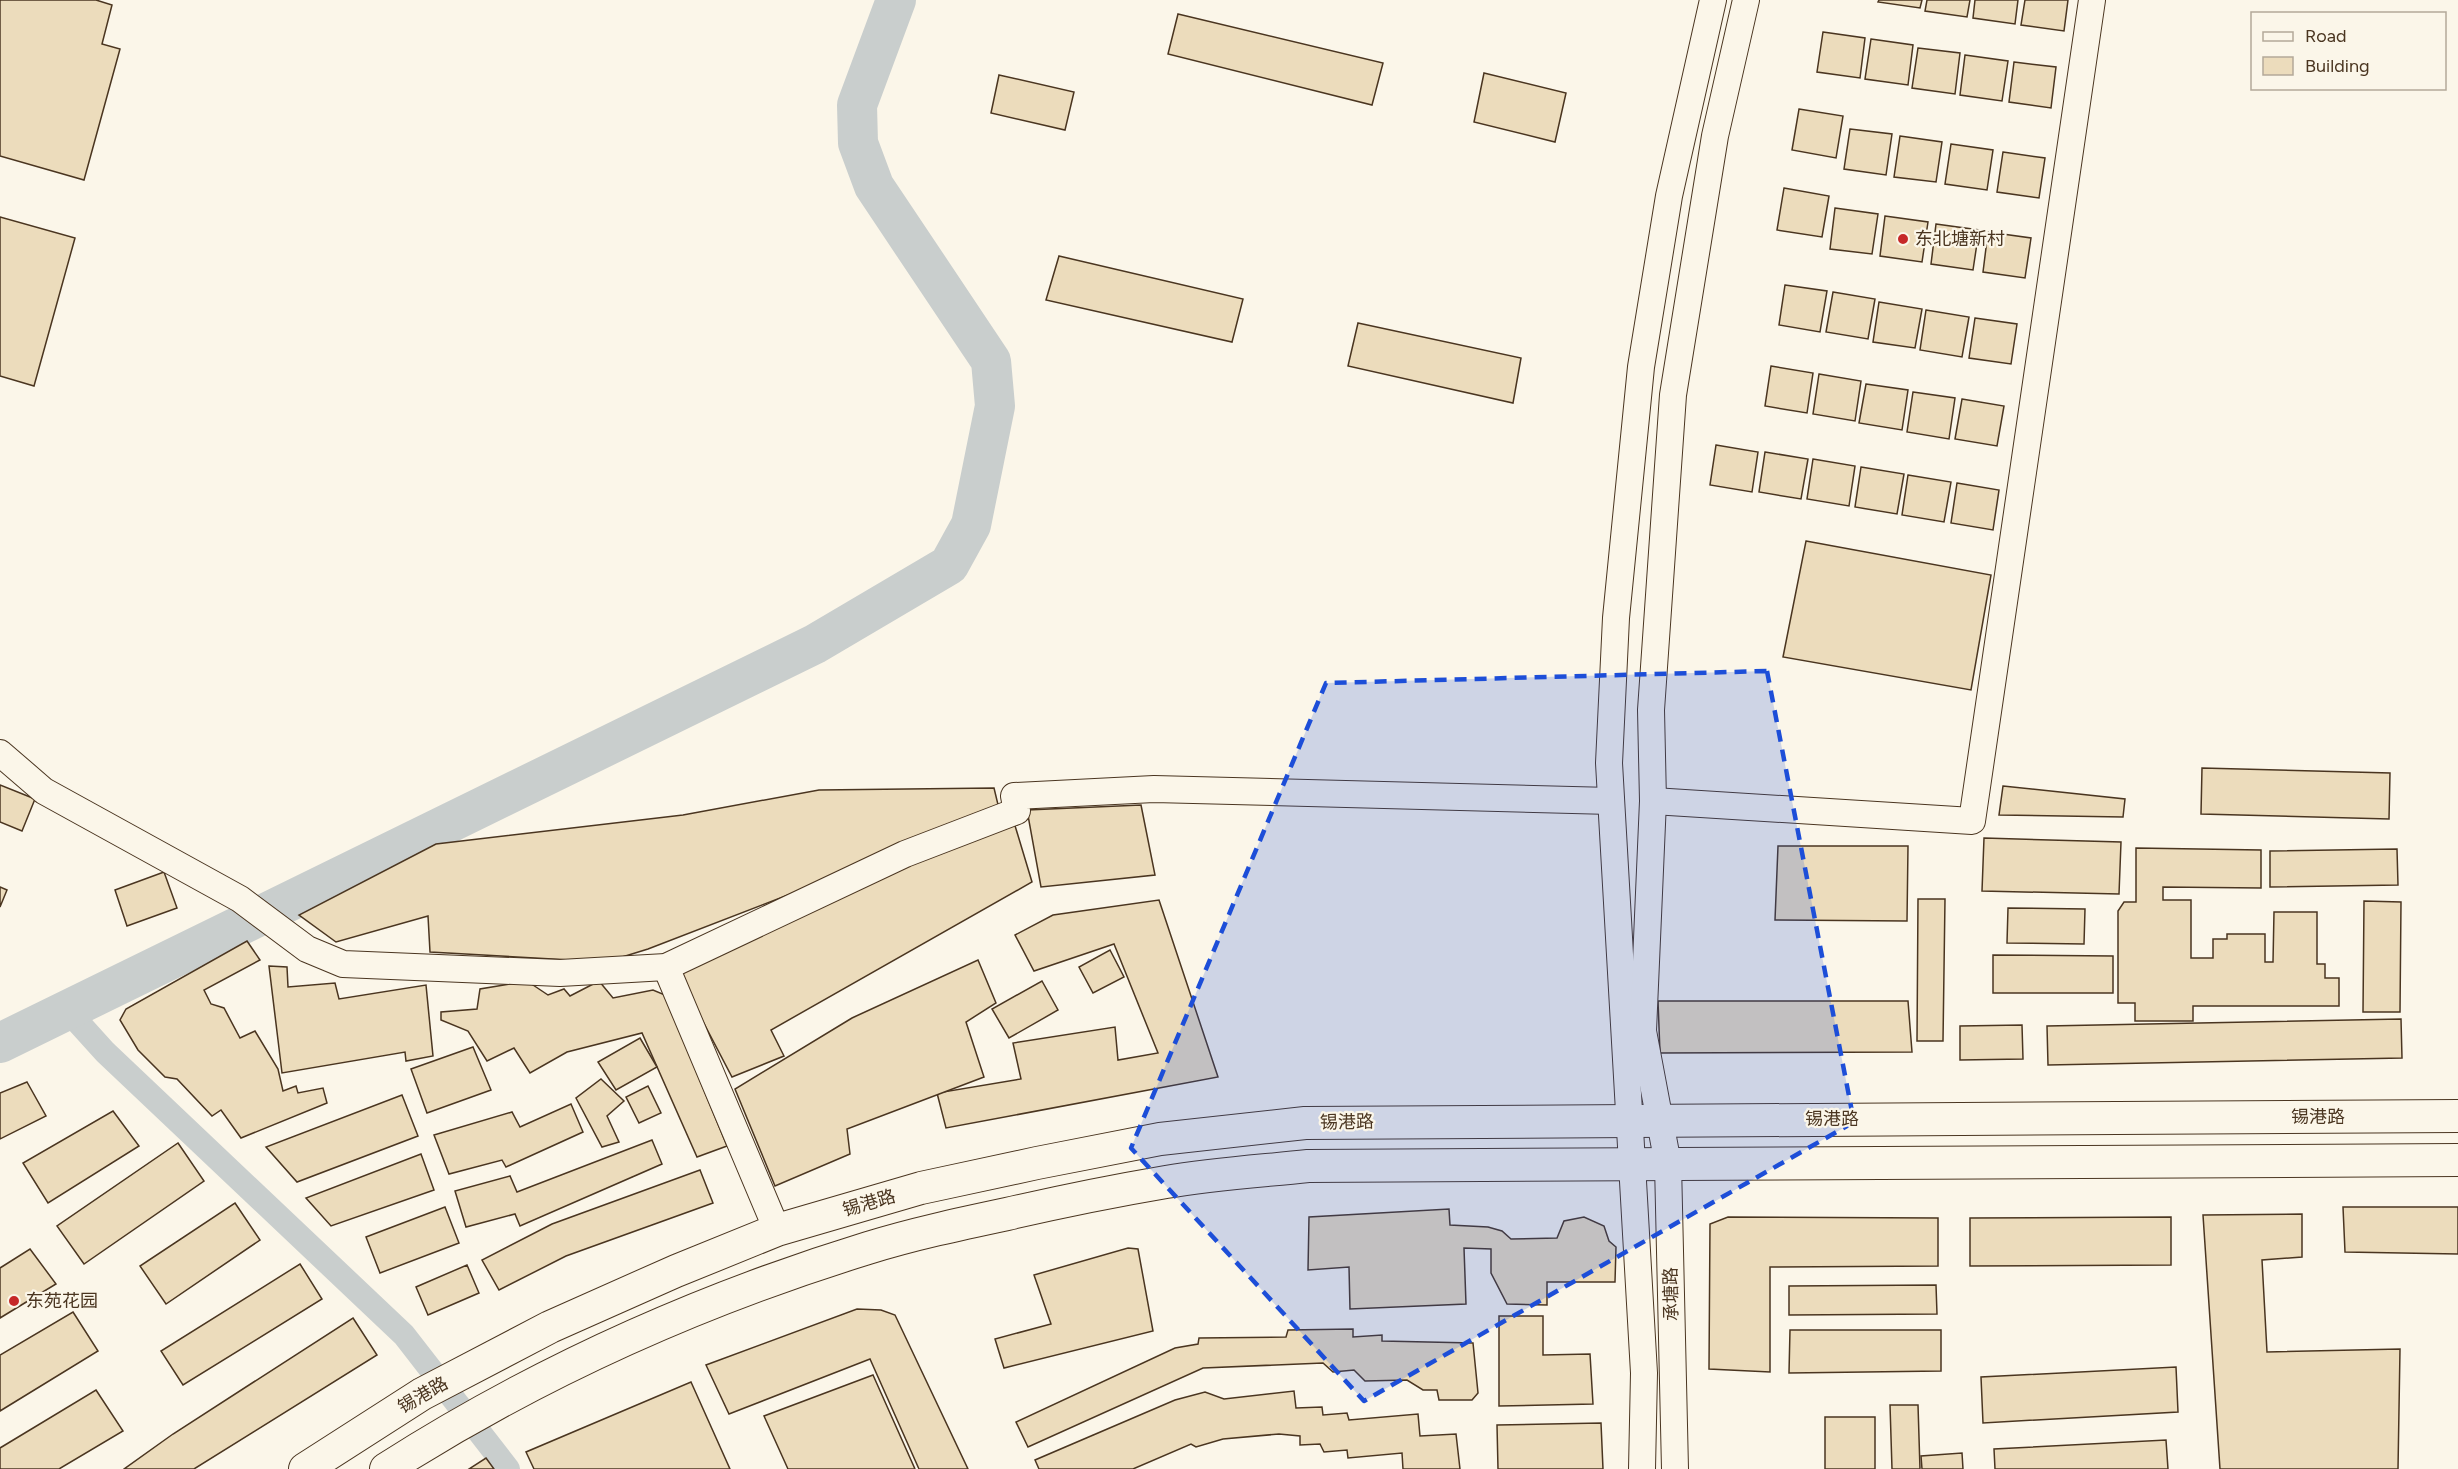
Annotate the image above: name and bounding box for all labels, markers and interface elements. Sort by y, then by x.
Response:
legend [2251,12,2446,90]
text: Road [2305,25,2346,47]
text: Building [2305,55,2370,77]
place label: 东北塘新村 [1915,228,2005,250]
marker: 东北塘新村 [1896,232,1910,246]
street label: 锡港路 [2291,1106,2345,1128]
street label: 锡港路 [1805,1108,1859,1130]
street label: 锡港路 [1320,1111,1374,1133]
street label: 锡港路 [840,1185,898,1221]
street label: 承塘路 [1660,1267,1682,1321]
place label: 东苑花园 [26,1290,98,1312]
marker: 东苑花园 [7,1294,21,1308]
street label: 锡港路 [394,1372,452,1418]

